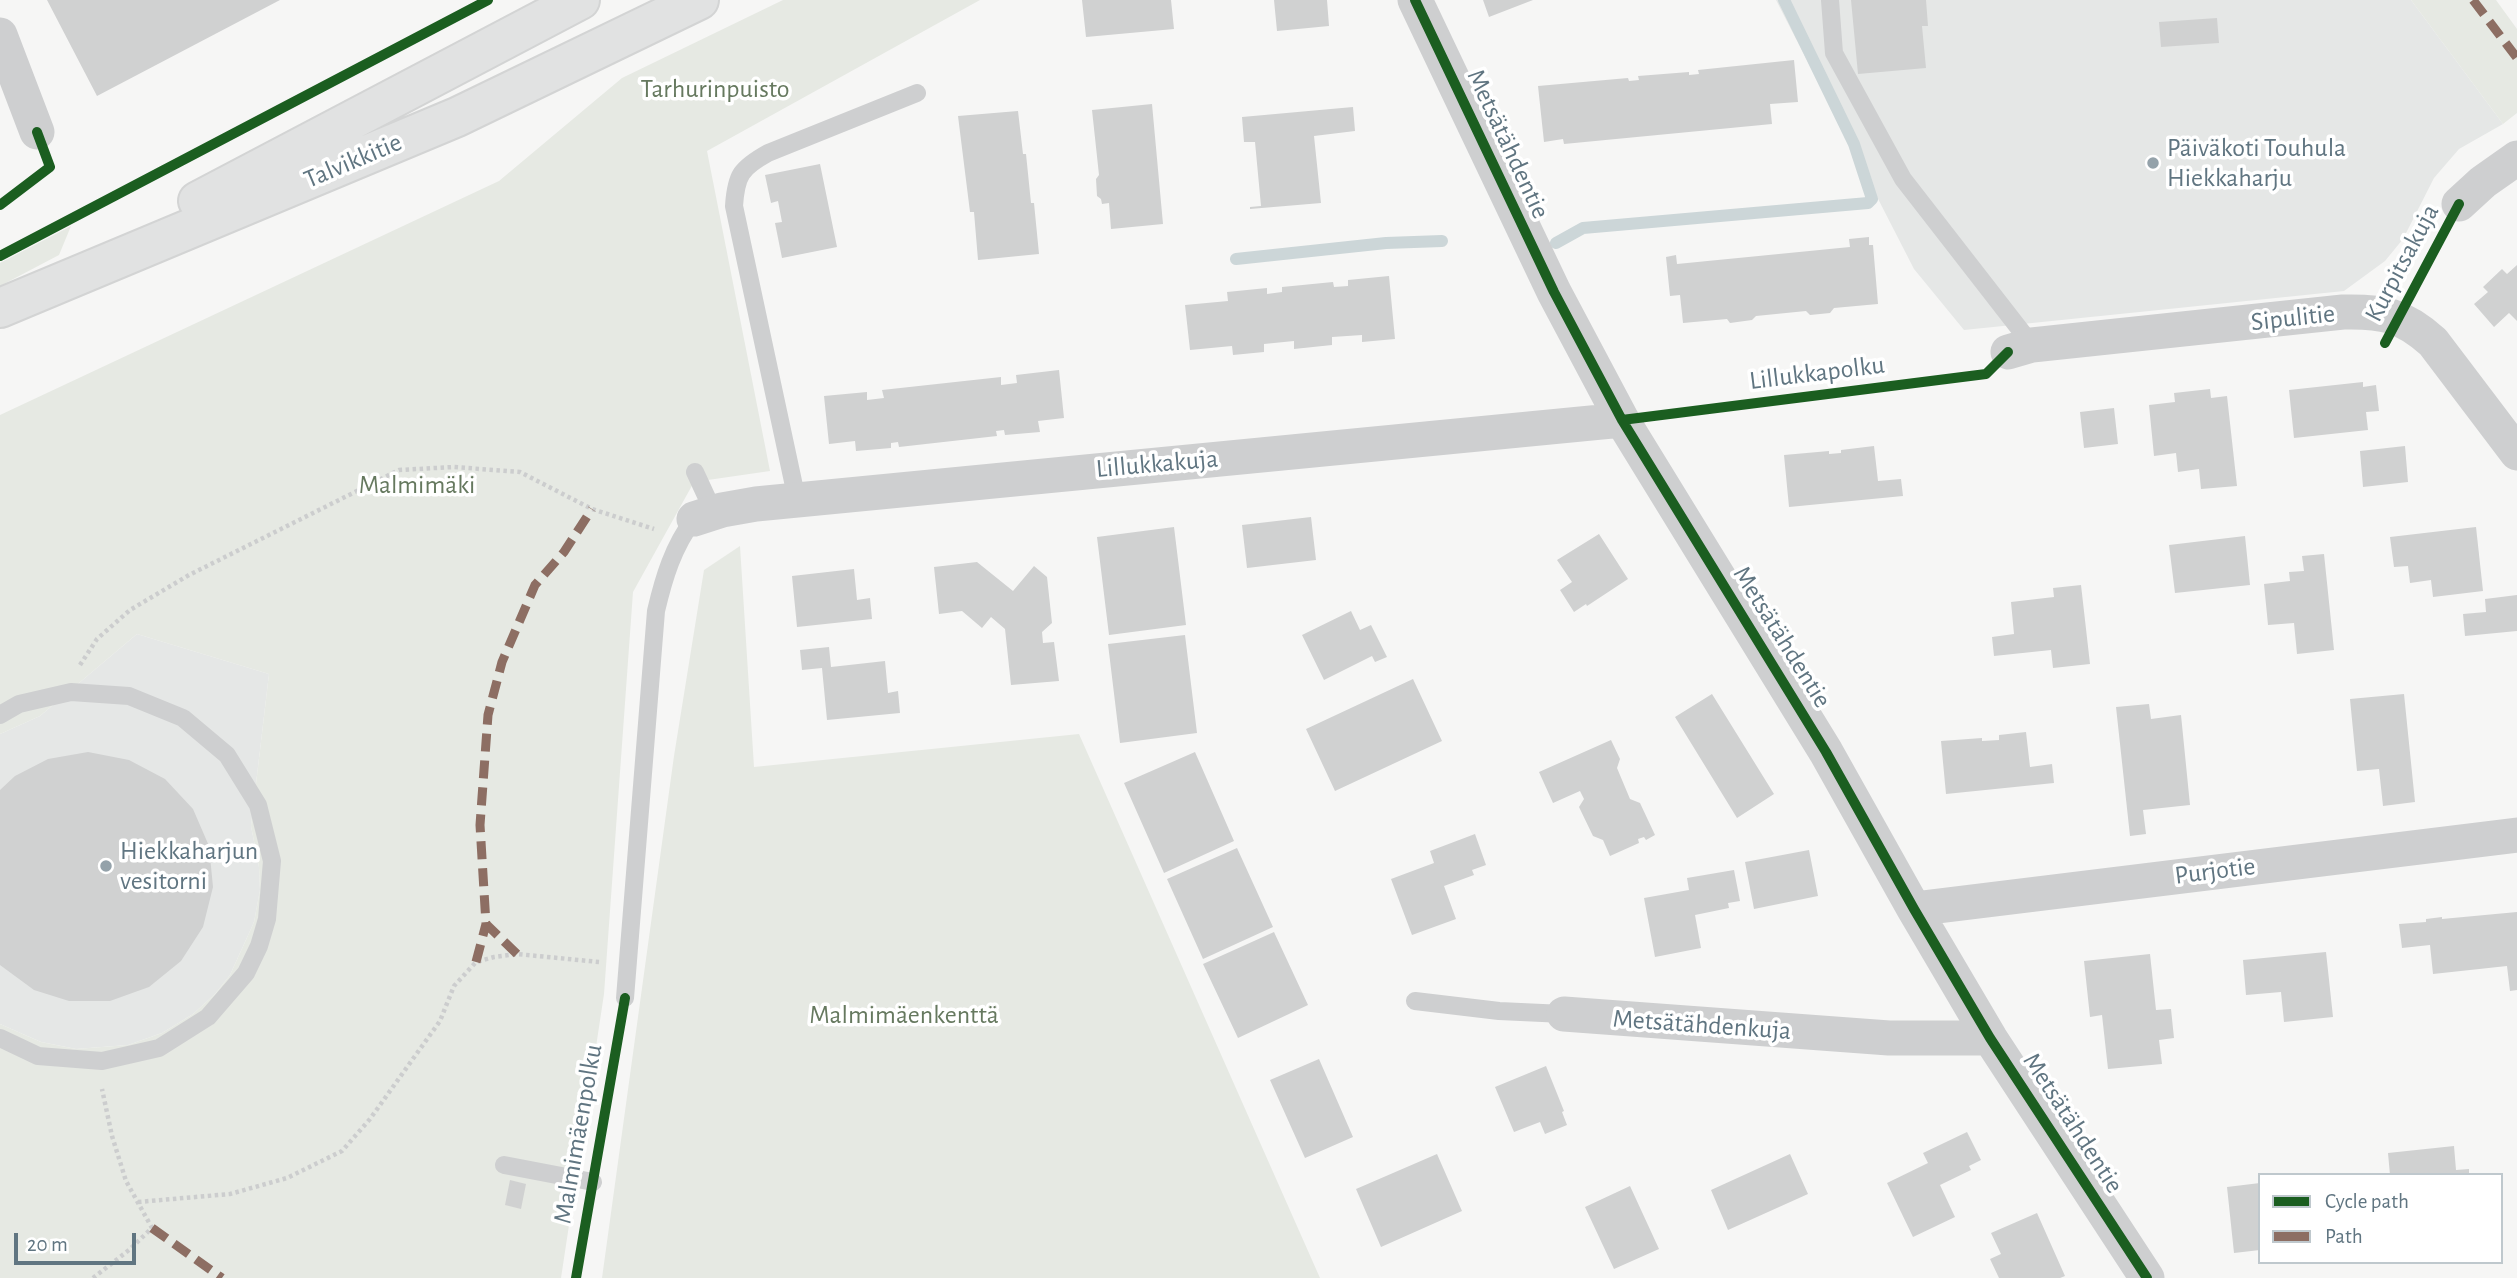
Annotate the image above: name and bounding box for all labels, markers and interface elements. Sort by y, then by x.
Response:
street label: Metsätähdentie [1460,64,1556,224]
park label: Tarhurinpuisto [641,73,789,105]
street label: Talvikkitie [299,126,407,196]
place label: Päiväkoti Touhula Hiekkaharju [2167,132,2346,194]
marker: Päiväkoti Touhula Hiekkaharju [2145,155,2161,171]
street label: Kurpitsakuja [2358,199,2446,327]
street label: Sipulitie [2249,298,2337,338]
street label: Lillukkapolku [1748,349,1886,397]
street label: Lillukkakuja [1095,443,1219,485]
park label: Malmimäki [359,469,475,501]
street label: Metsätähdentie [1726,560,1838,714]
place label: Hiekkaharjun vesitorni [120,835,258,896]
street label: Purjotie [2173,851,2257,891]
marker: Hiekkaharjun vesitorni [98,858,114,874]
park label: Malmimäenkenttä [809,999,999,1031]
street label: Metsätähdenkuja [1612,1003,1792,1047]
street label: Malmimäenpolku [547,1042,609,1226]
street label: Metsätähdentie [2016,1047,2130,1199]
legend [2258,1173,2503,1264]
text: Cycle path [2325,1191,2409,1212]
scale bar [18,1218,140,1262]
text: Path [2325,1226,2363,1247]
text: 20 m [27,1234,68,1255]

